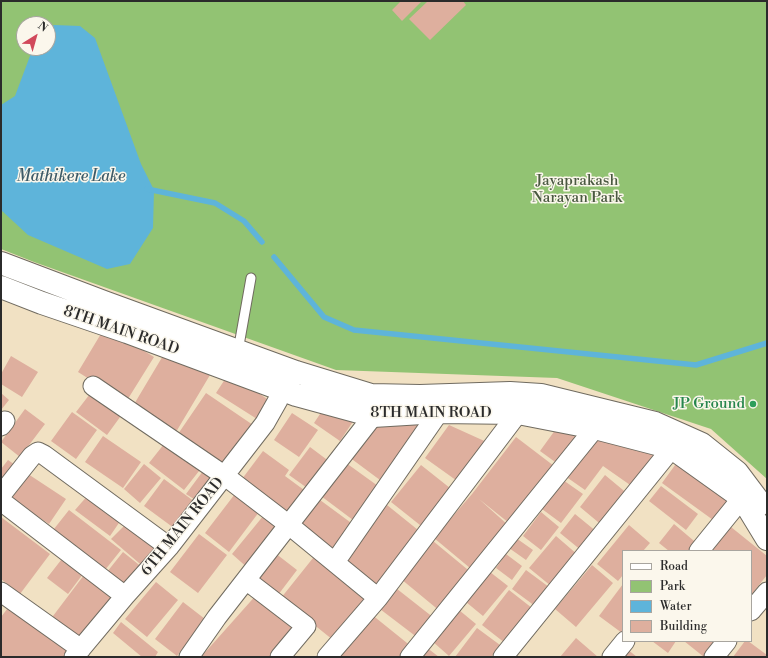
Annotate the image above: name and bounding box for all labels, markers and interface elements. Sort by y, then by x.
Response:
north arrow [16,16,56,56]
text: N [35,19,50,35]
water label: Mathikere Lake [16,167,126,187]
park label: Jayaprakash Narayan Park [532,172,622,207]
street label: 8TH MAIN ROAD [61,303,181,359]
place label: JP Ground [673,395,745,413]
marker: JP Ground [748,399,758,409]
street label: 8TH MAIN ROAD [370,404,492,422]
street label: 6TH MAIN ROAD [138,474,228,580]
legend [622,550,752,642]
text: Road [660,559,688,574]
text: Park [660,579,685,594]
text: Water [660,599,692,614]
text: Building [660,619,707,634]

